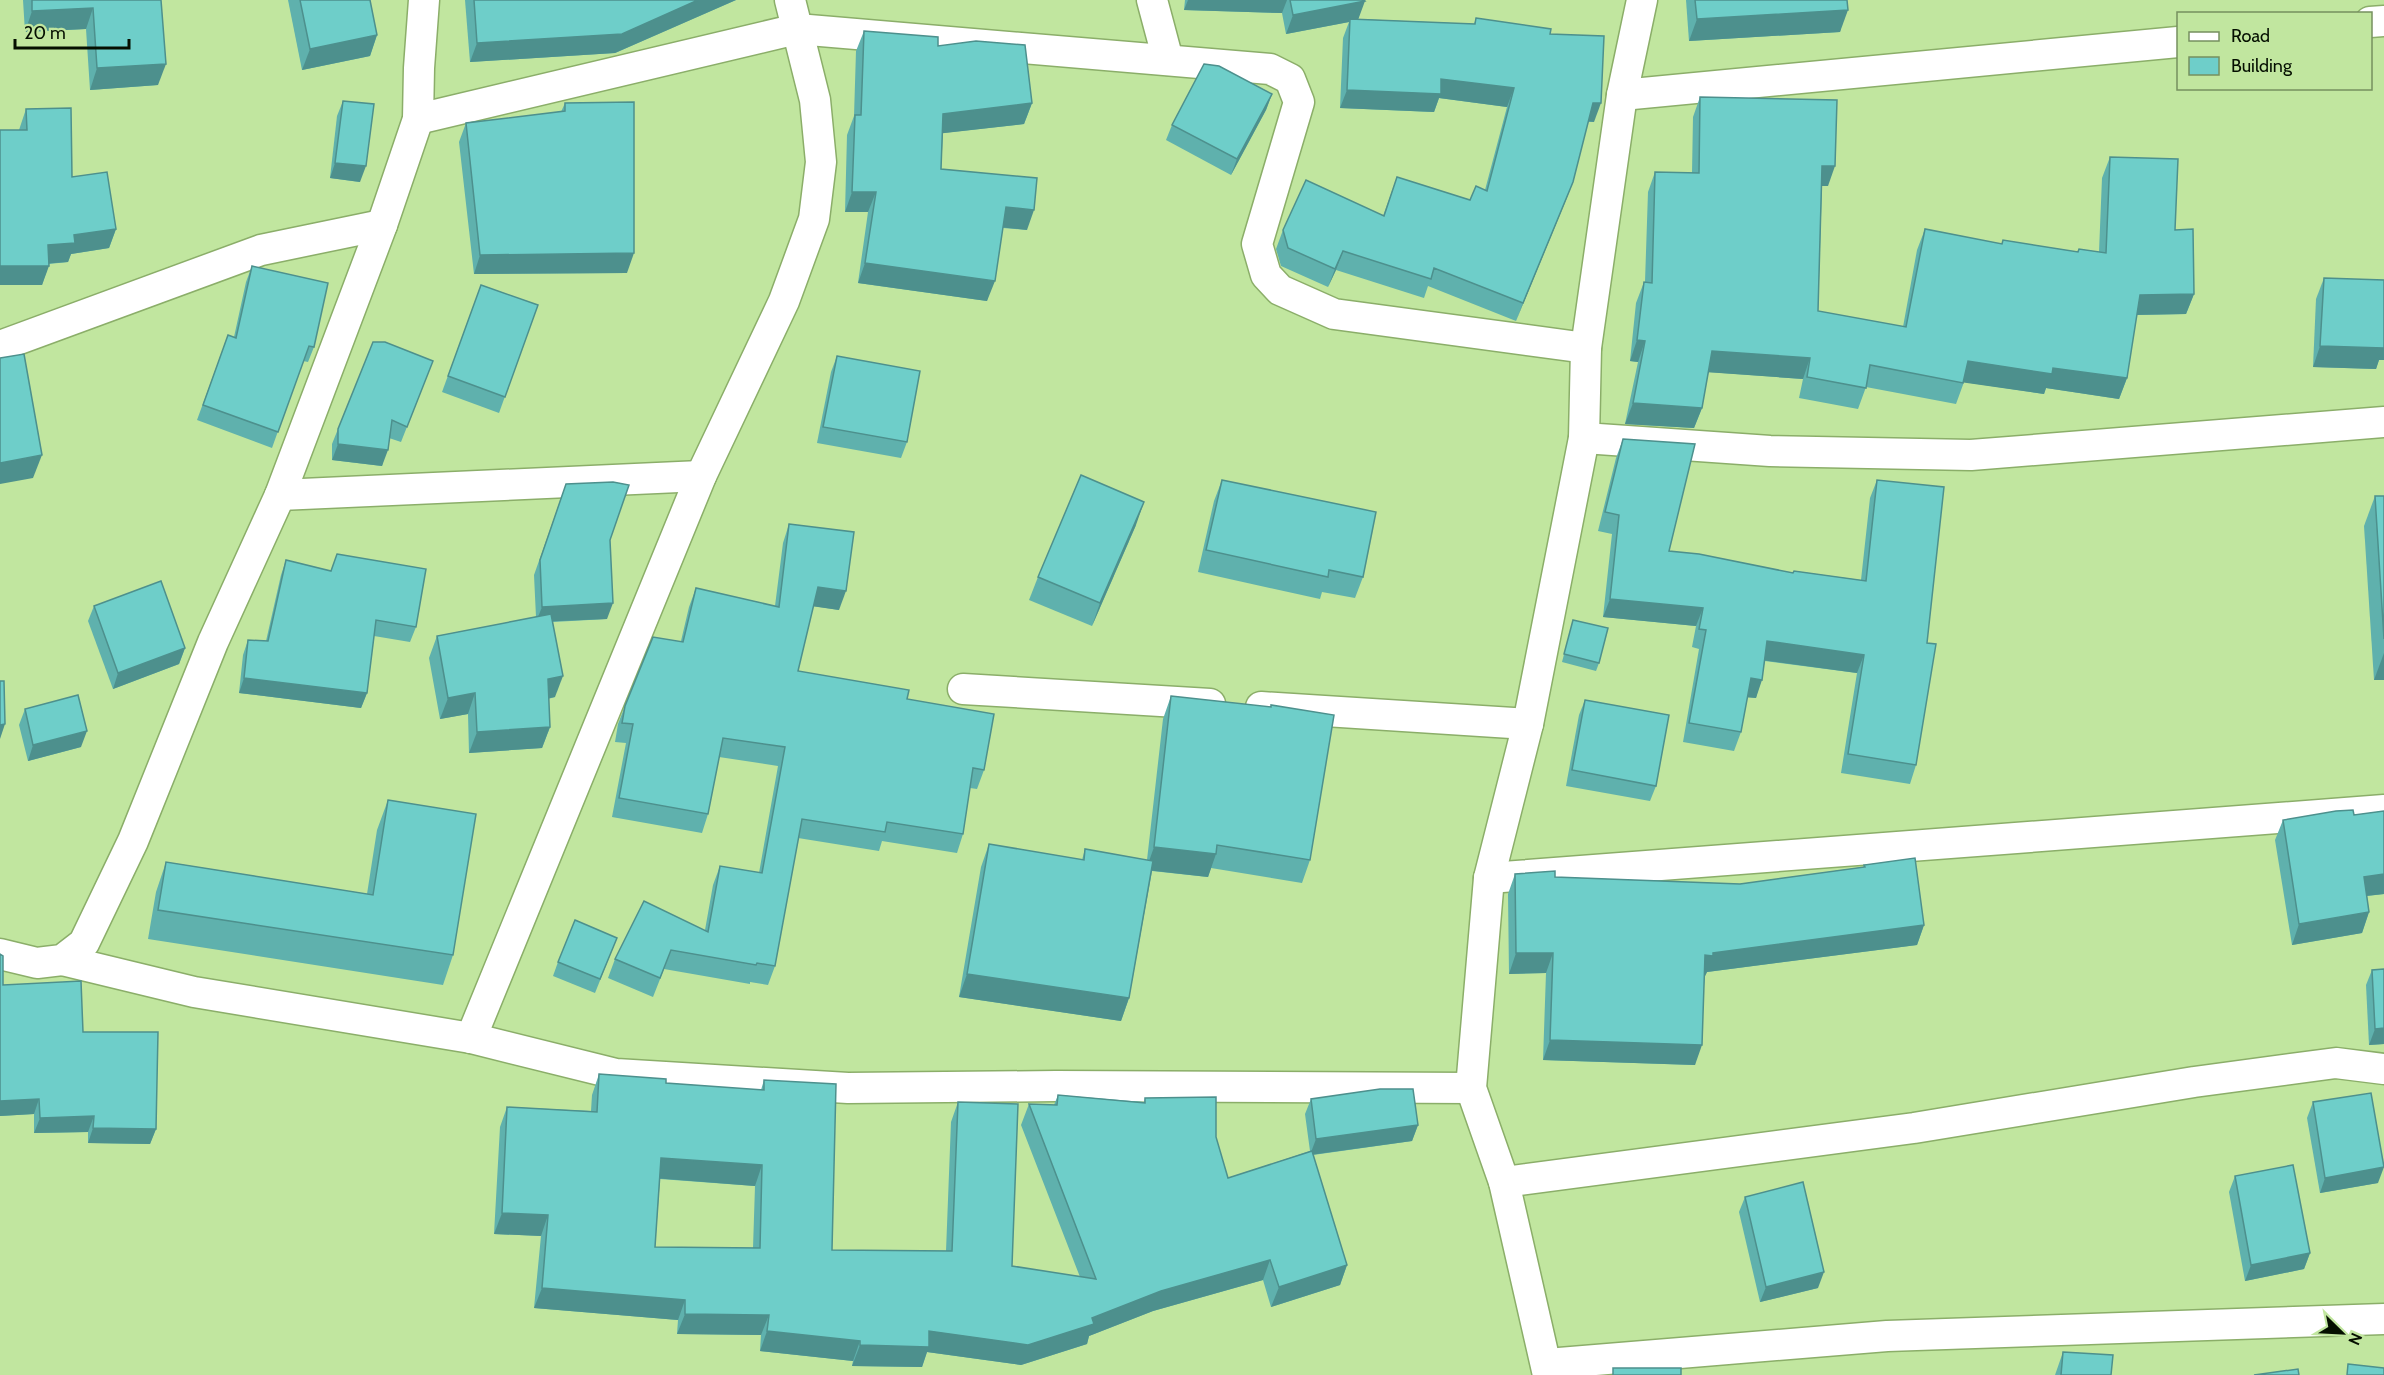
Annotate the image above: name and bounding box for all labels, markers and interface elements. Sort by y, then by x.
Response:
scale bar [15,12,129,50]
legend [2177,12,2372,90]
text: 20 m [24,22,66,44]
text: Road [2231,25,2270,47]
text: Building [2231,55,2293,77]
north arrow [2312,1303,2372,1363]
text: N [2344,1330,2366,1348]

